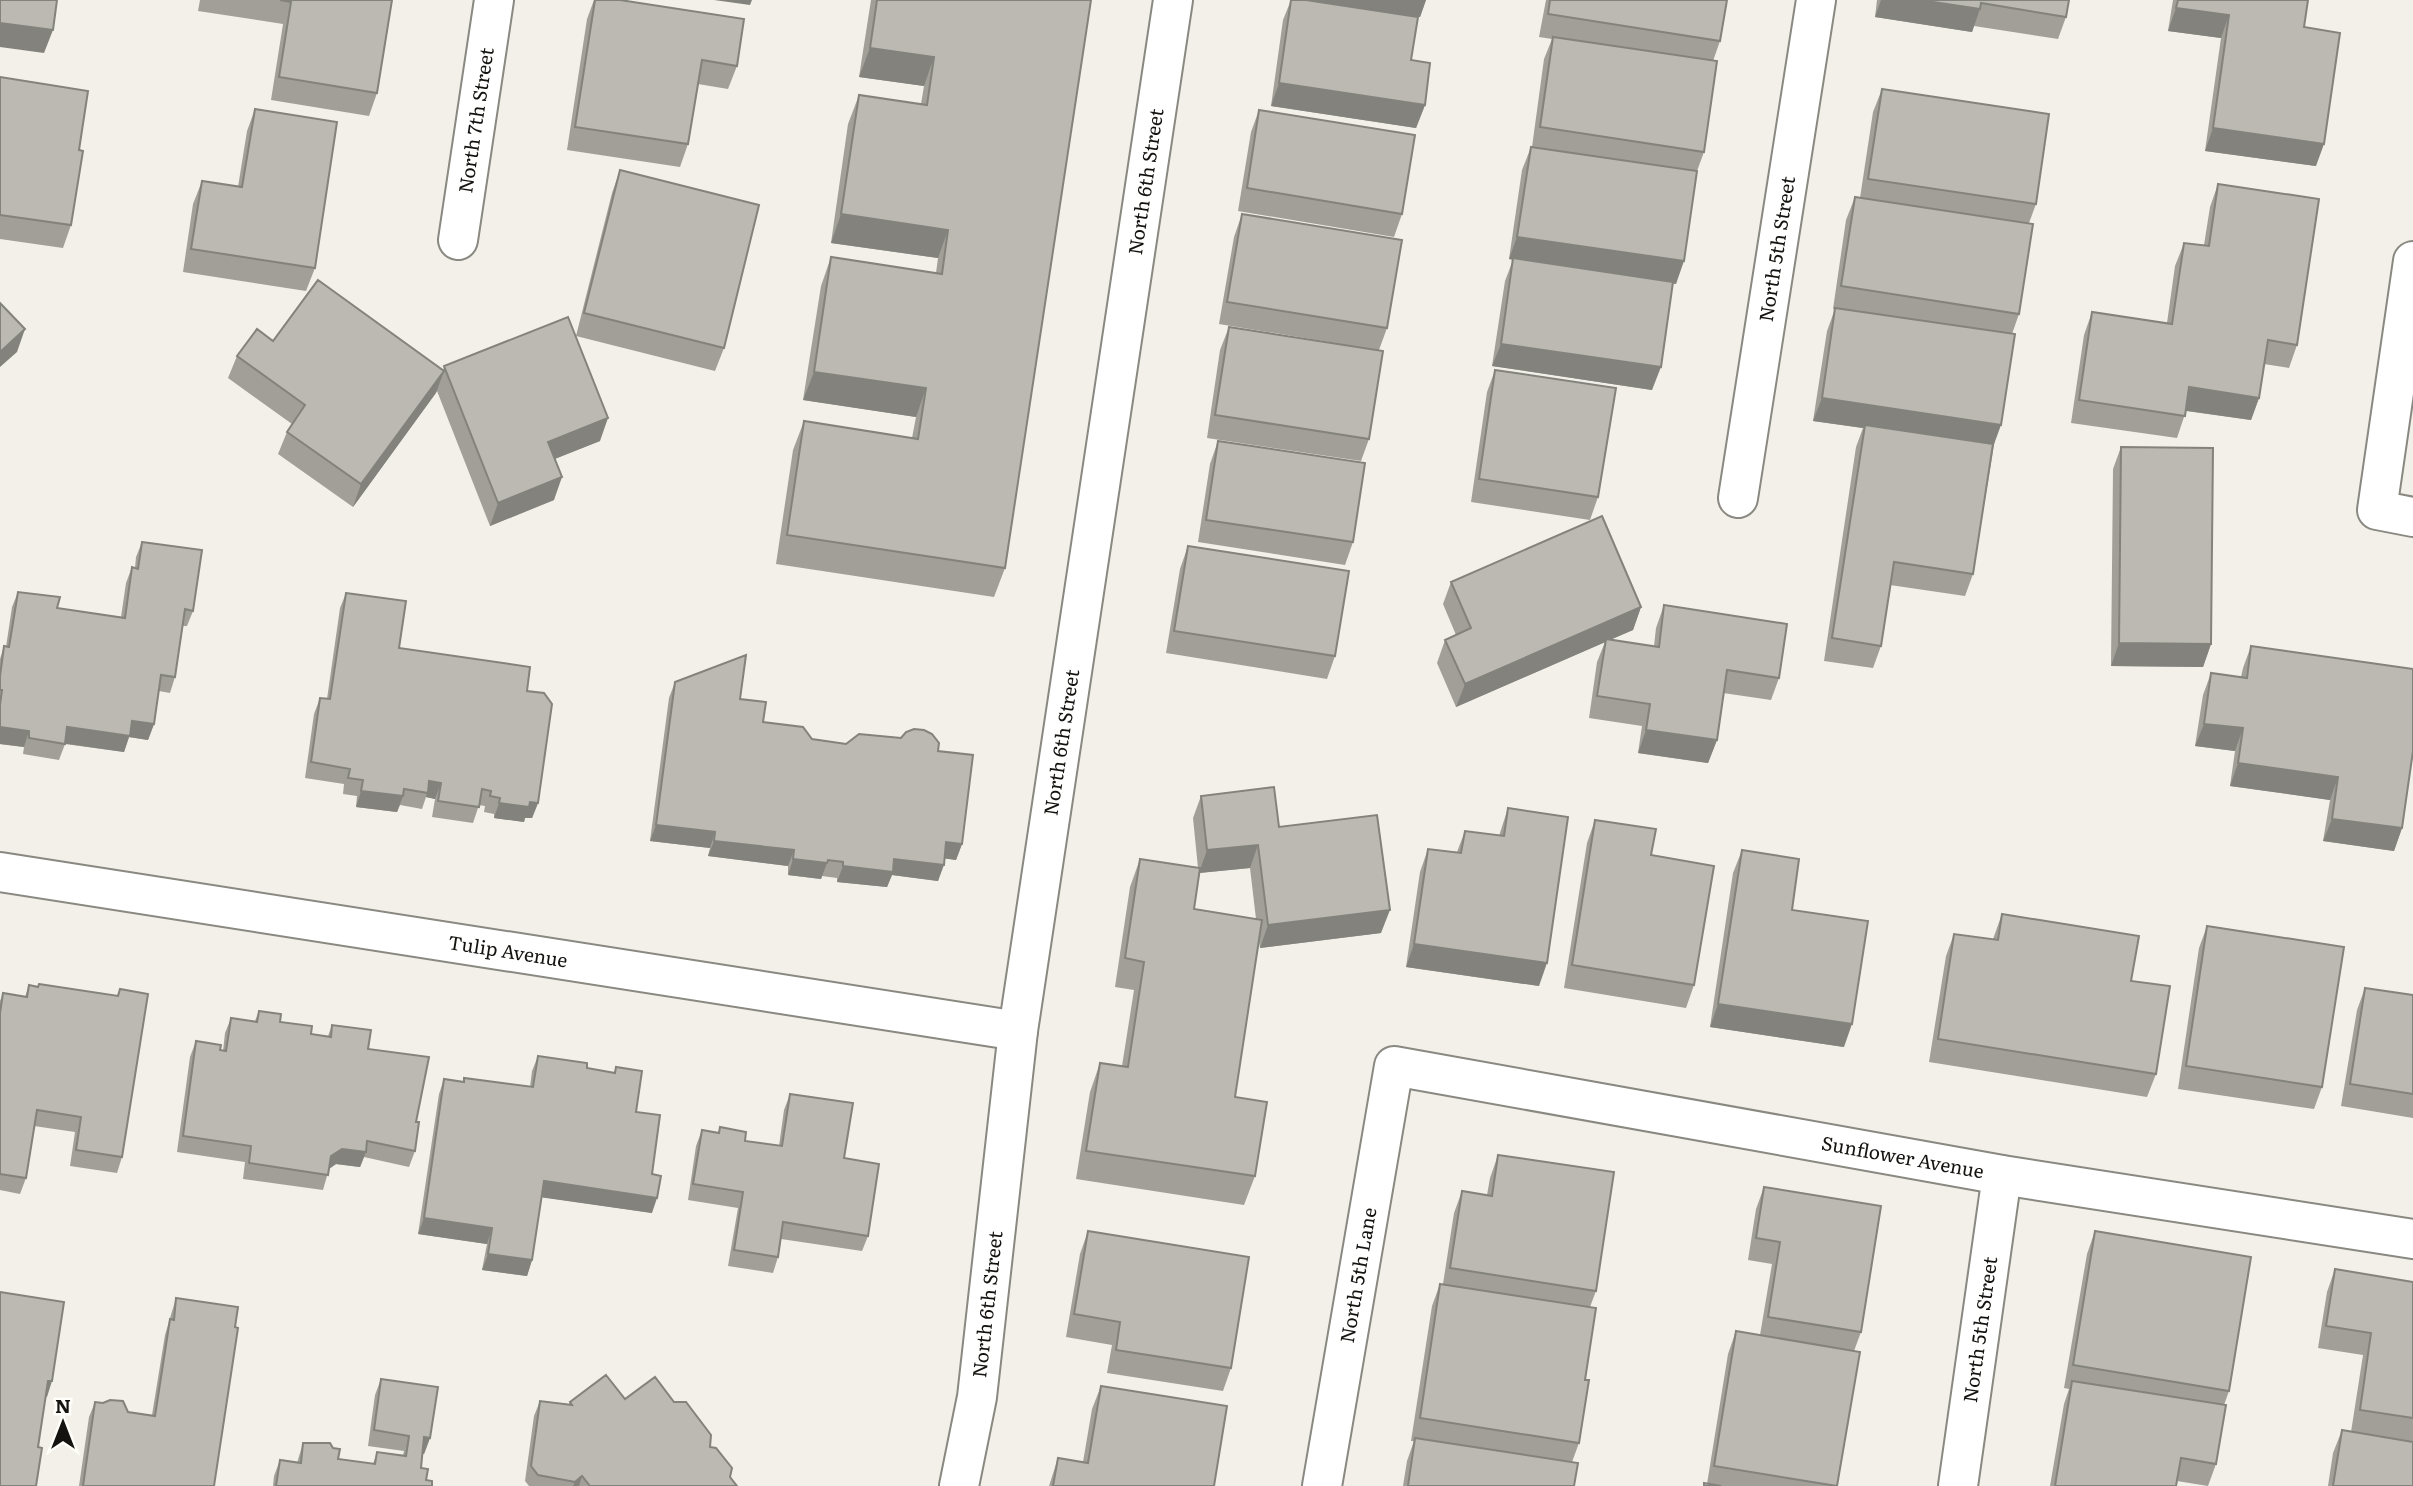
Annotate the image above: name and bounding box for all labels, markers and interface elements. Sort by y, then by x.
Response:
street label: North 7th Street [450,45,500,195]
street label: North 6th Street [1120,106,1170,257]
street label: North 5th Street [1751,174,1801,324]
street label: North 6th Street [1036,667,1085,817]
street label: Tulip Avenue [446,927,570,973]
street label: Sunflower Avenue [1820,1128,1986,1185]
street label: North 5th Lane [1332,1205,1383,1345]
street label: North 6th Street [964,1229,1009,1379]
street label: North 5th Street [1955,1254,2003,1404]
north arrow [28,1388,98,1458]
text: N [55,1391,71,1419]

